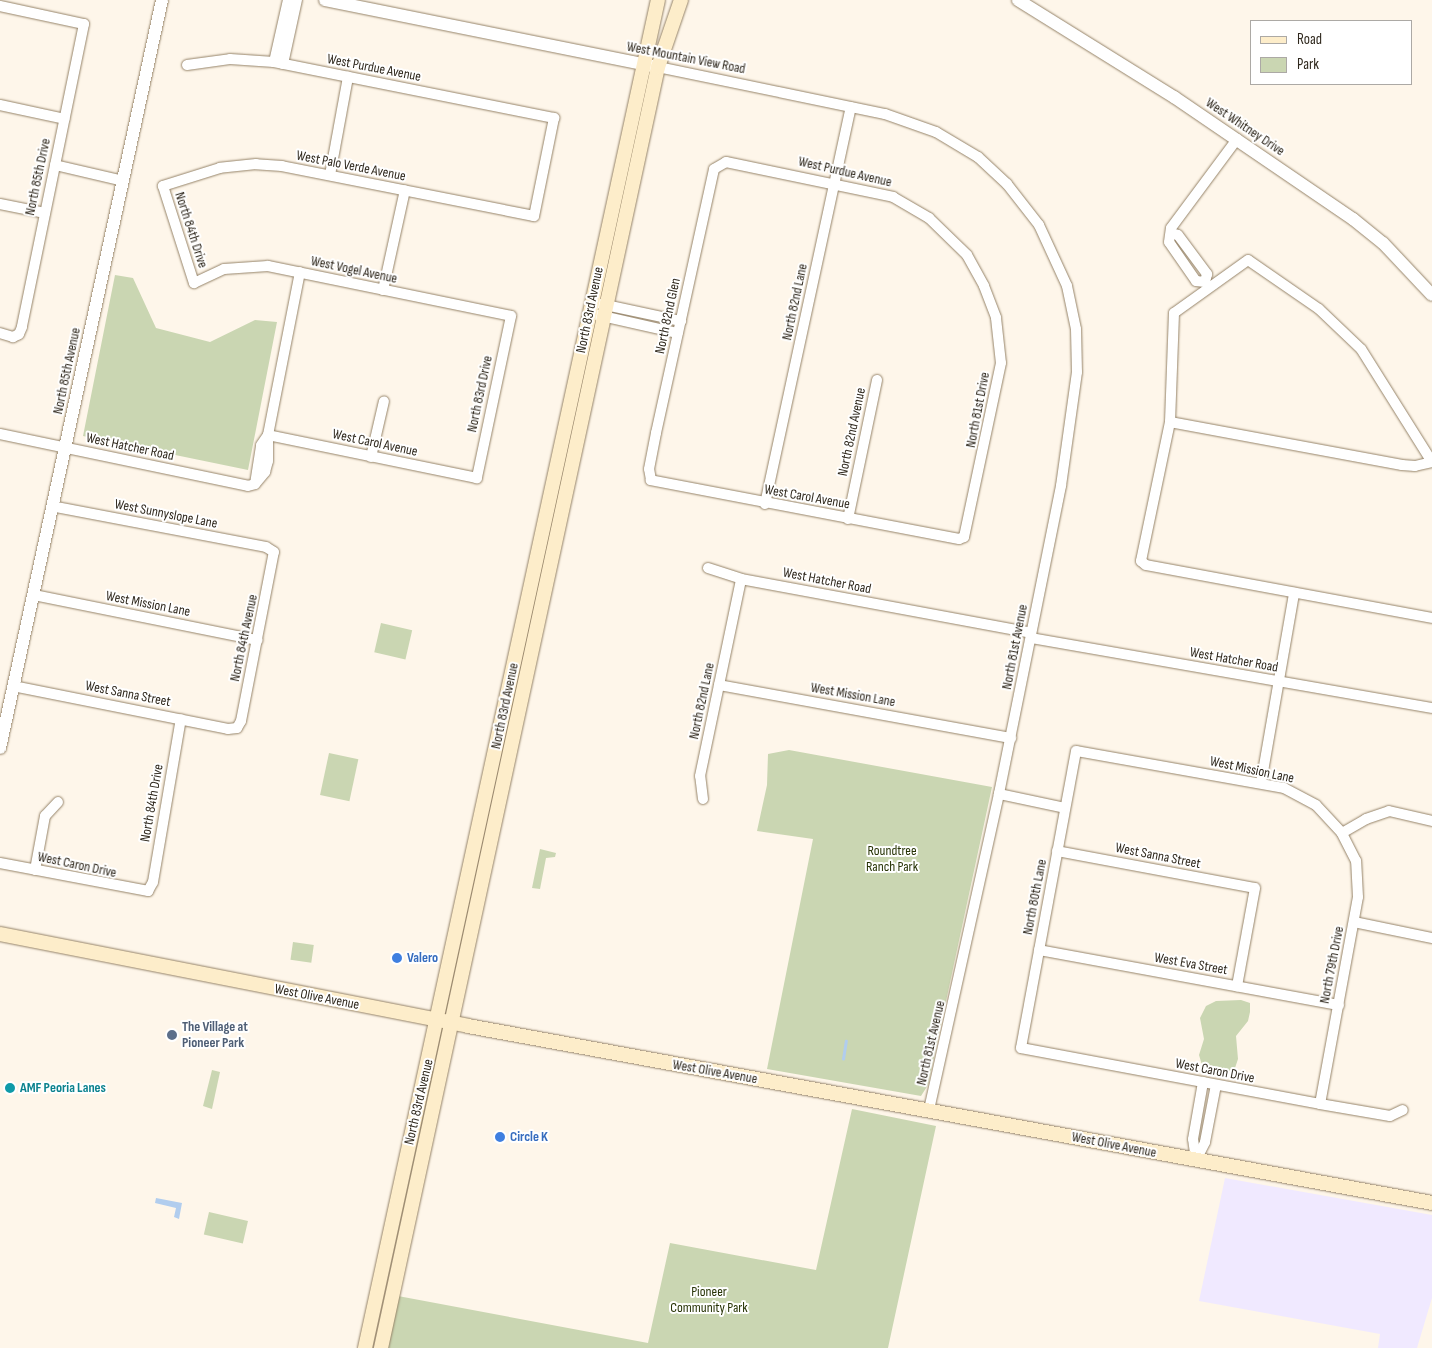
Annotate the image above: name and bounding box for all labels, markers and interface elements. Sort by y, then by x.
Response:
legend [1250,20,1412,85]
text: Road [1297,30,1322,49]
street label: West Mountain View Road [625,38,747,78]
street label: West Purdue Avenue [326,51,422,85]
text: Park [1297,55,1319,74]
street label: West Whitney Drive [1202,94,1288,160]
street label: North 85th Drive [22,137,54,217]
street label: West Palo Verde Avenue [295,147,407,185]
street label: West Purdue Avenue [797,153,893,191]
street label: North 84th Drive [171,190,211,270]
street label: West Vogel Avenue [309,253,399,287]
street label: North 82nd Lane [779,262,811,342]
street label: North 83rd Avenue [573,265,607,355]
street label: North 82nd Glen [652,277,684,355]
street label: North 85th Avenue [50,326,84,416]
street label: North 83rd Drive [464,354,496,434]
street label: North 81st Drive [962,371,994,449]
street label: North 82nd Avenue [834,386,870,478]
street label: West Carol Avenue [331,426,419,460]
street label: West Hatcher Road [84,429,176,465]
street label: West Carol Avenue [763,481,851,513]
street label: West Sunnyslope Lane [113,496,219,532]
street label: West Hatcher Road [781,564,873,598]
street label: West Mission Lane [104,588,192,620]
street label: North 84th Avenue [227,593,261,683]
street label: North 81st Avenue [999,603,1031,691]
street label: West Hatcher Road [1188,644,1280,676]
street label: North 83rd Avenue [488,661,522,751]
street label: North 82nd Lane [686,661,718,741]
street label: West Sanna Street [84,677,172,711]
street label: West Mission Lane [809,679,897,711]
street label: West Mission Lane [1208,753,1296,787]
street label: North 84th Drive [137,763,167,843]
street label: West Sanna Street [1114,839,1202,873]
park label: Roundtree Ranch Park [866,843,918,876]
street label: West Caron Drive [36,848,118,882]
street label: North 80th Lane [1019,858,1051,936]
street label: North 79th Drive [1316,925,1348,1005]
street label: West Eva Street [1153,949,1229,979]
place label: Valero [407,950,438,966]
marker: Valero [391,952,403,964]
street label: West Olive Avenue [273,981,361,1013]
street label: North 81st Avenue [913,999,949,1087]
place label: The Village at Pioneer Park [182,1019,248,1052]
marker: The Village at Pioneer Park [166,1029,178,1041]
street label: West Caron Drive [1174,1055,1256,1087]
street label: West Olive Avenue [671,1056,759,1088]
street label: North 83rd Avenue [401,1057,437,1147]
place label: AMF Peoria Lanes [20,1080,106,1096]
marker: AMF Peoria Lanes [4,1082,16,1094]
place label: Circle K [510,1129,548,1145]
street label: West Olive Avenue [1070,1129,1158,1161]
marker: Circle K [494,1131,506,1143]
park label: Pioneer Community Park [670,1284,748,1316]

